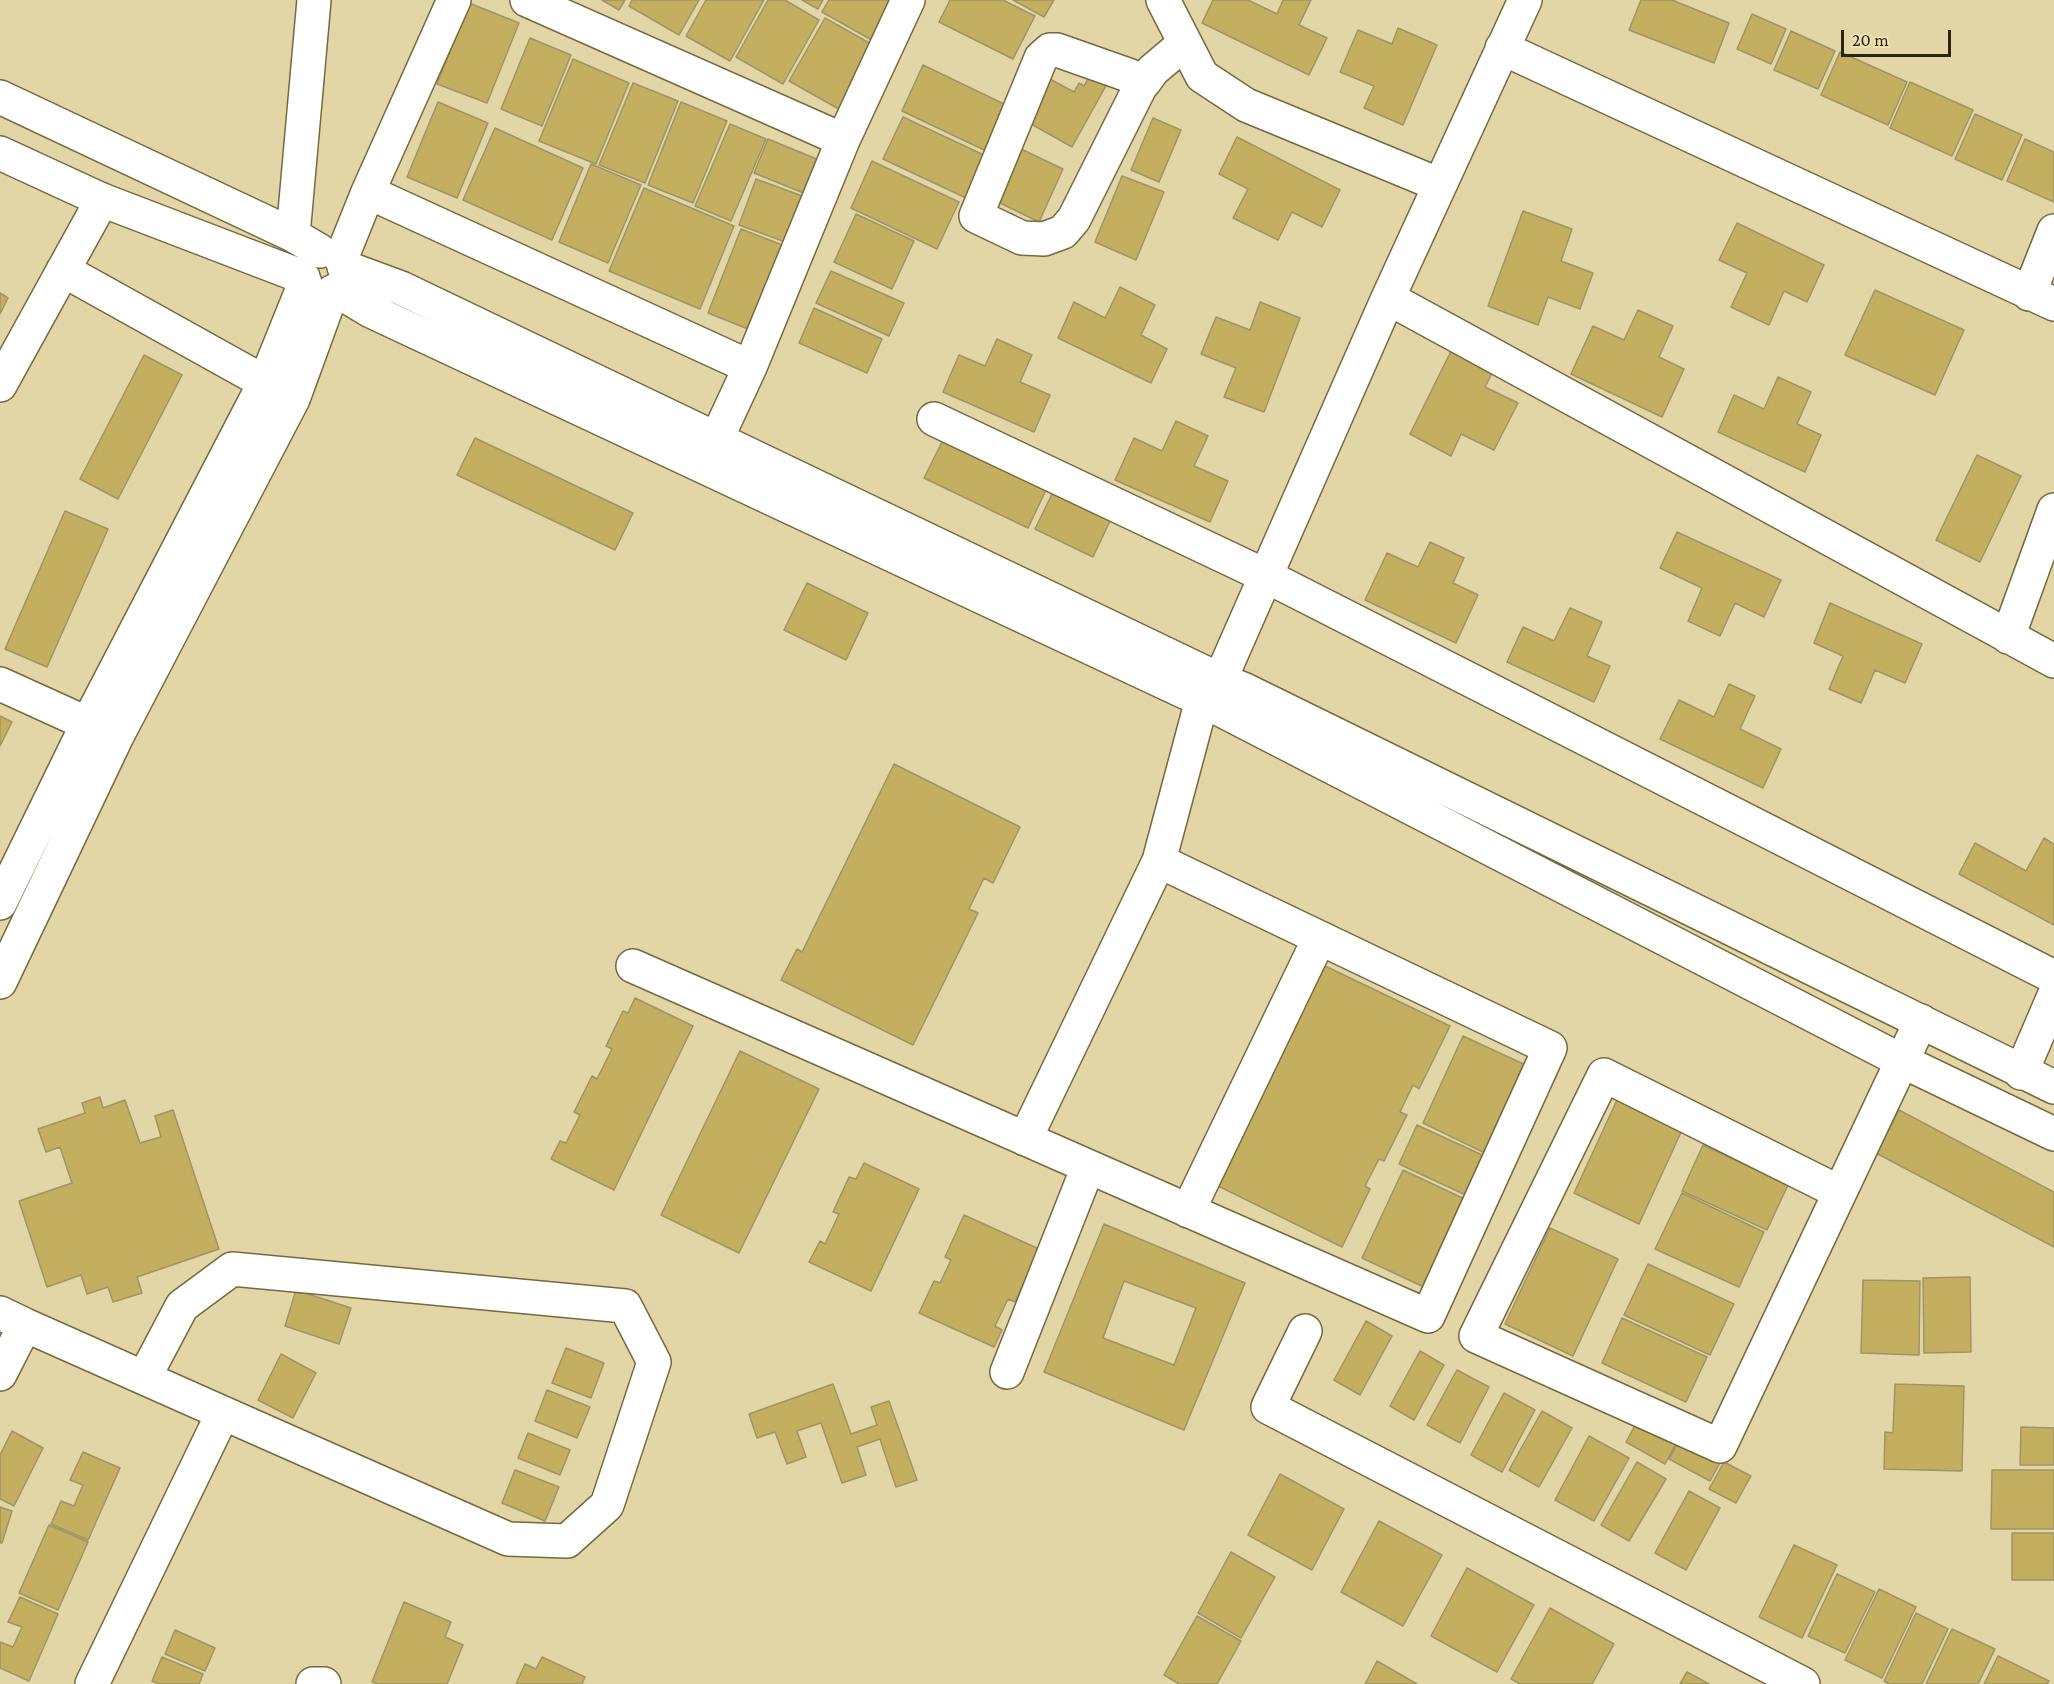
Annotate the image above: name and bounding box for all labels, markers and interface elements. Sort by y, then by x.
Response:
scale bar [1844,18,1954,56]
text: 20 m [1852,30,1889,50]

